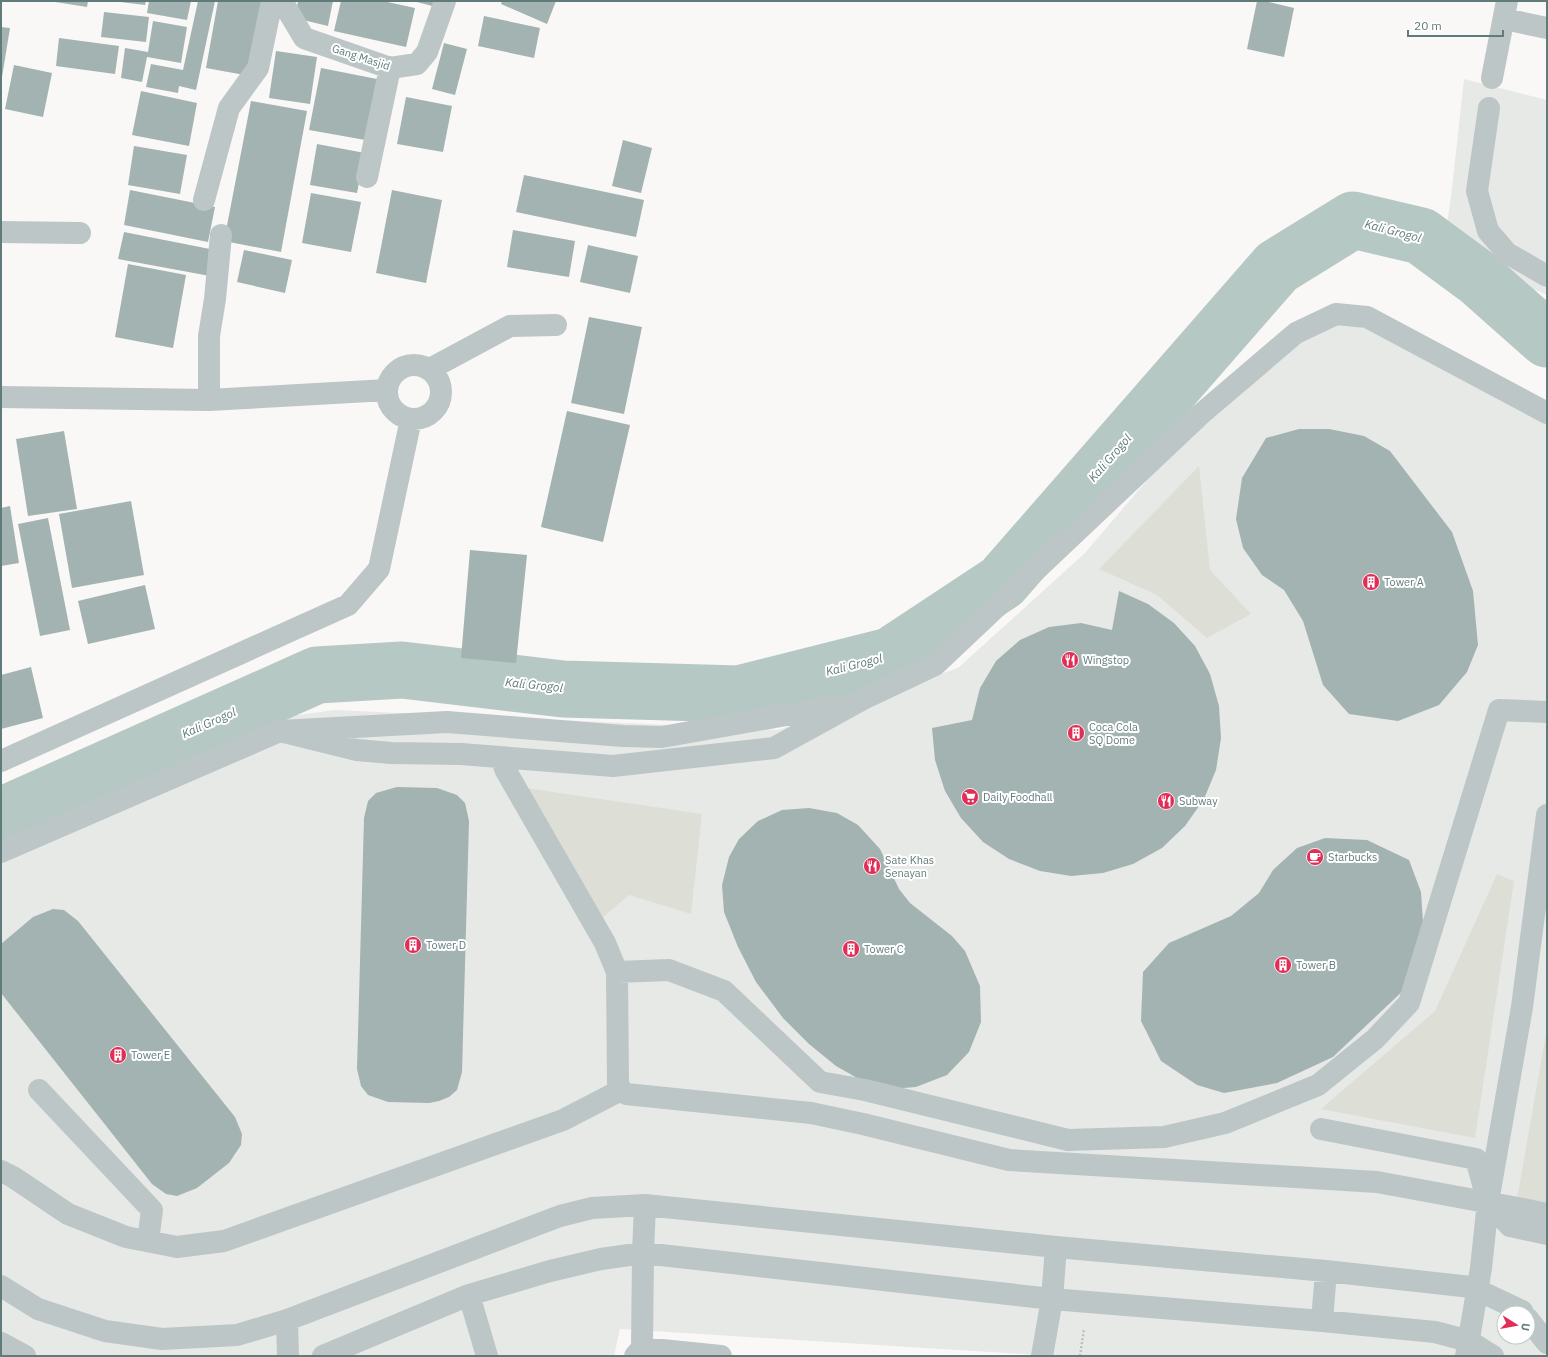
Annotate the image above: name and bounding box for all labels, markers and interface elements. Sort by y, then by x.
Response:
scale bar [1408,12,1503,38]
text: 20 m [1414,18,1442,33]
street label: Gang Masjid [330,41,392,73]
water label: Kali Grogol [1363,216,1424,245]
water label: Kali Grogol [1085,430,1135,484]
building icon: Tower A [1361,572,1381,592]
place label: Tower A [1384,575,1424,589]
water label: Kali Grogol [824,650,885,679]
restaurant icon: Wingstop [1060,650,1080,670]
place label: Wingstop [1083,653,1129,667]
water label: Kali Grogol [505,674,564,695]
water label: Kali Grogol [179,704,239,741]
place label: Coca Cola SQ Dome [1089,720,1138,747]
building icon: Coca Cola SQ Dome [1066,723,1086,743]
supermarket icon: Daily Foodhall [960,787,980,807]
place label: Daily Foodhall [983,790,1053,804]
restaurant icon: Subway [1156,791,1176,811]
place label: Subway [1179,794,1218,808]
cafe icon: Starbucks [1305,847,1325,867]
place label: Starbucks [1328,850,1377,864]
place label: Sate Khas Senayan [885,853,934,880]
restaurant icon: Sate Khas Senayan [862,856,882,876]
building icon: Tower D [403,935,423,955]
place label: Tower D [426,938,466,952]
building icon: Tower C [841,939,861,959]
place label: Tower C [864,942,904,956]
building icon: Tower B [1273,955,1293,975]
place label: Tower B [1296,958,1336,972]
building icon: Tower E [108,1045,128,1065]
place label: Tower E [131,1048,170,1062]
north arrow [1496,1305,1536,1345]
text: U [1518,1322,1533,1332]

